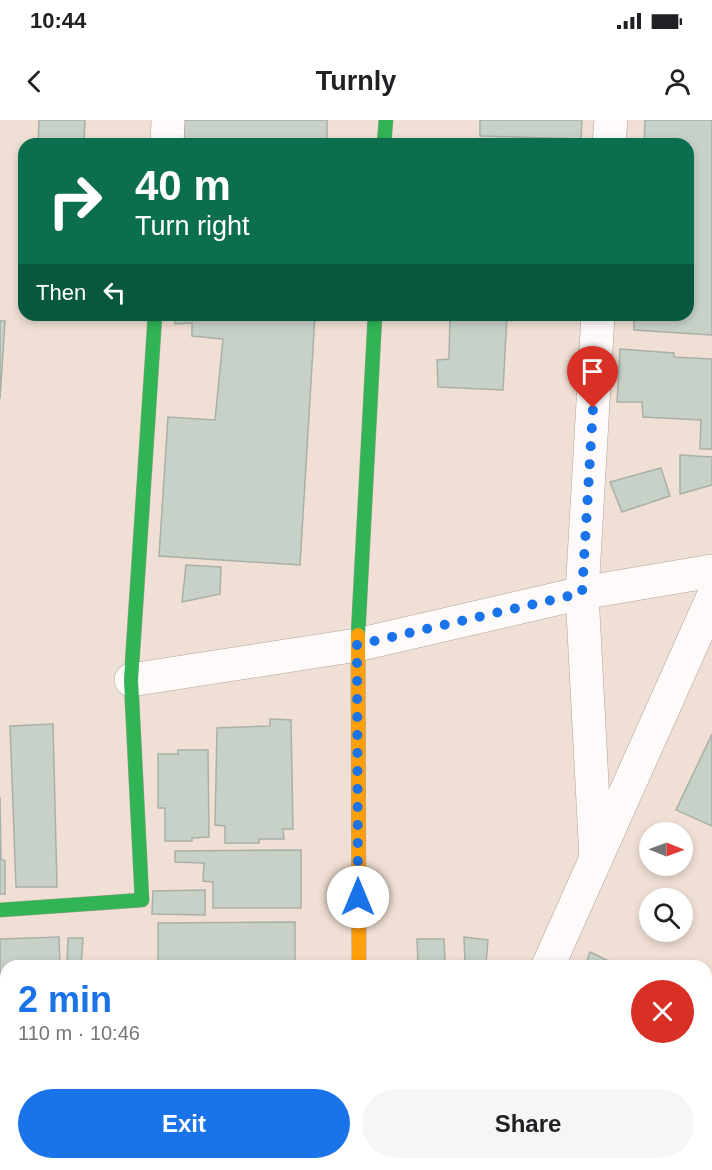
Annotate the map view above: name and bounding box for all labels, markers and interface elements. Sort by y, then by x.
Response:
text: 10:44 [30,8,86,33]
icon: back [18,65,51,98]
icon: person [661,65,694,98]
text: Turnly [316,66,396,96]
icon: right [36,162,114,240]
text: 40 m [135,162,231,209]
text: Turn right [135,211,250,241]
icon: left [98,276,131,309]
text: Then [36,280,86,305]
pin [567,346,618,408]
icon: arrive [576,355,609,388]
north arrow [639,822,693,876]
map controls [639,822,693,942]
position arrow [326,865,390,929]
button: search [639,888,693,942]
text: 2 min [18,979,112,1020]
button: close [631,980,694,1043]
text: 110 m · 10:46 [18,1022,140,1044]
button: Exit [18,1089,350,1158]
button: Share [362,1089,694,1158]

